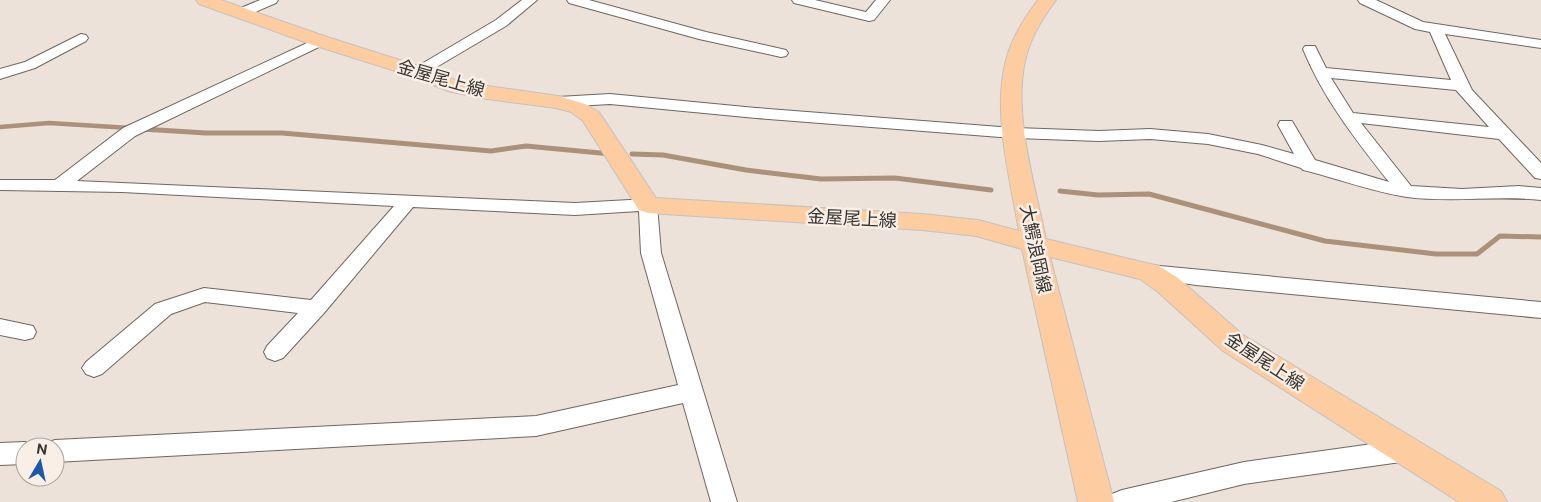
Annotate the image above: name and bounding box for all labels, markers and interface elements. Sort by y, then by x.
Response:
street label: 金屋尾上線 [395,56,487,100]
street label: 大鰐浪岡線 [1016,203,1056,295]
street label: 金屋尾上線 [807,205,897,231]
street label: 金屋尾上線 [1222,328,1308,394]
north arrow [15,437,65,487]
text: N [35,440,49,458]

